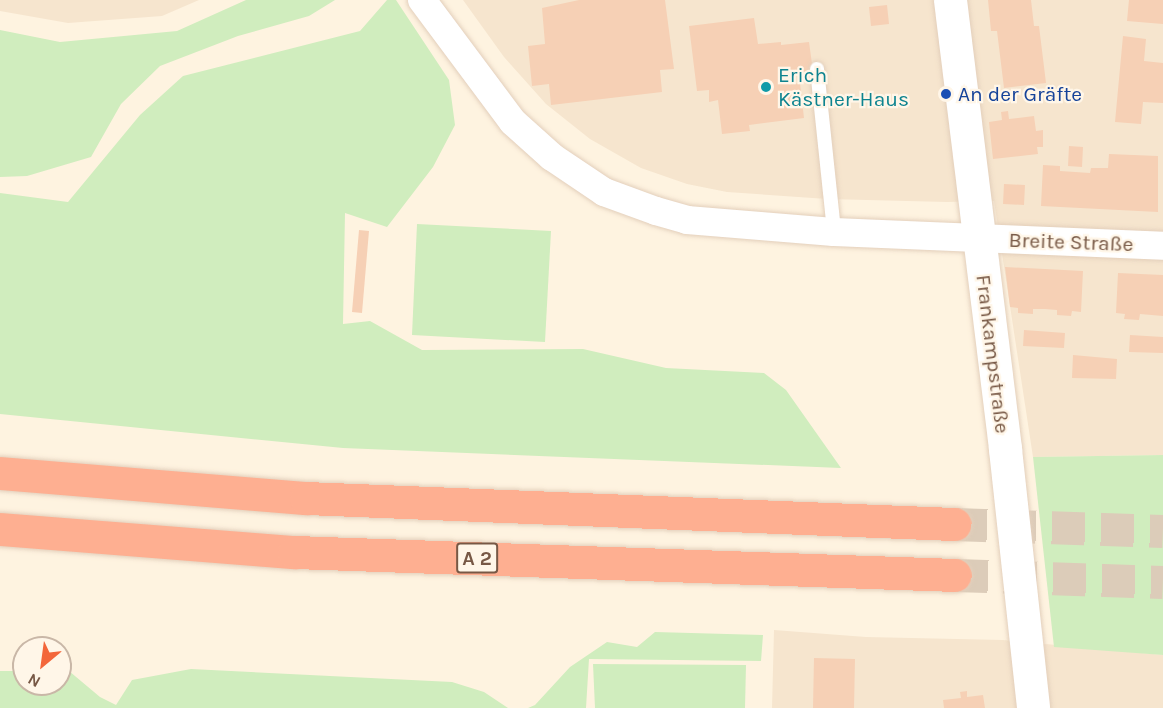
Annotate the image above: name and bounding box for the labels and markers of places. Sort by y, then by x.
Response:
place label: Erich Kästner-Haus [778,62,909,112]
marker: Erich Kästner-Haus [759,80,773,94]
place label: An der Gräfte [958,81,1082,107]
marker: An der Gräfte [939,87,953,101]

